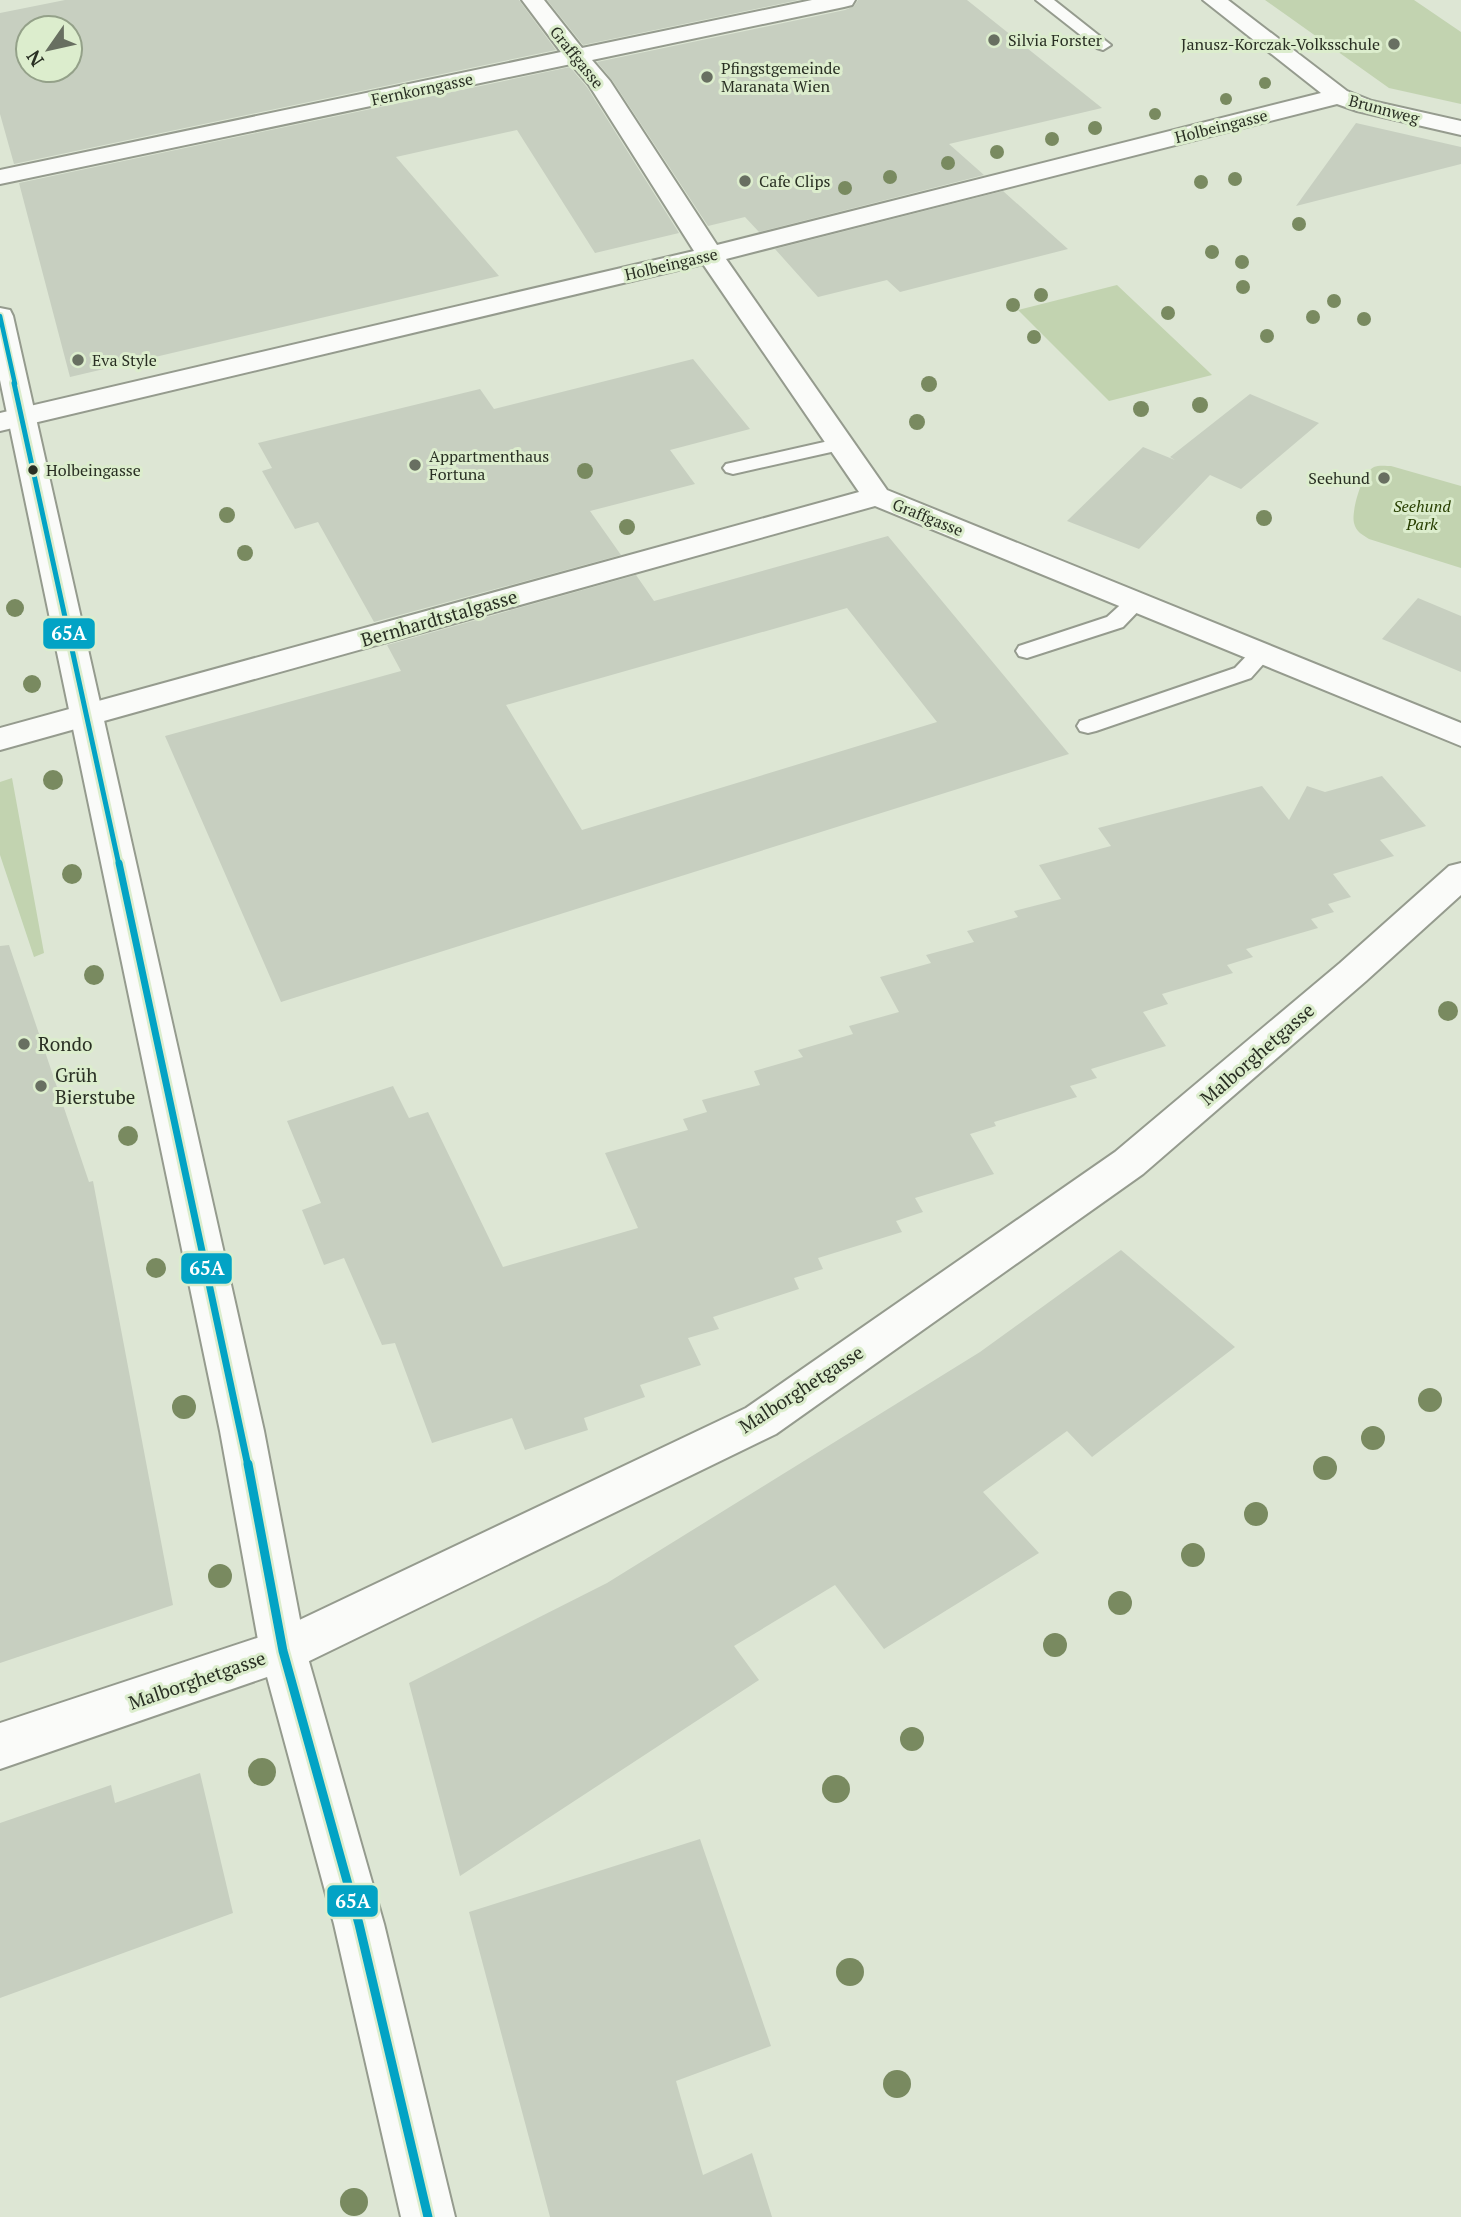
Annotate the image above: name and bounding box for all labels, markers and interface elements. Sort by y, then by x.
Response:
north arrow [14,14,84,84]
street label: Graffgasse [545,21,609,93]
place label: Silvia Forster [1008,29,1103,51]
marker: Silvia Forster [986,32,1002,48]
place label: Janusz-Korczak-Volksschule [1181,33,1380,55]
marker: Janusz-Korczak-Volksschule [1386,36,1402,52]
text: N [20,45,49,72]
place label: Pfingstgemeinde Maranata Wien [721,57,841,97]
street label: Fernkorngasse [369,67,475,111]
marker: Pfingstgemeinde Maranata Wien [699,69,715,85]
street label: Brunnweg [1346,89,1422,129]
street label: Holbeingasse [1172,104,1270,148]
place label: Cafe Clips [759,170,830,192]
marker: Cafe Clips [737,173,753,189]
street label: Holbeingasse [622,243,720,285]
place label: Eva Style [92,349,157,371]
marker: Eva Style [70,352,86,368]
place label: Appartmenthaus Fortuna [429,445,549,485]
marker: Appartmenthaus Fortuna [407,457,423,473]
place label: Holbeingasse [46,459,141,481]
marker: Holbeingasse [26,463,40,477]
place label: Seehund [1308,467,1370,489]
marker: Seehund [1376,470,1392,486]
street label: Graffgasse [889,493,967,541]
park label: Seehund Park [1393,495,1451,535]
street label: Bernhardtstalgasse [358,583,520,652]
line badge: 65A [42,617,96,650]
text: 65A [51,620,87,645]
street label: Malborghetgasse [1194,997,1319,1110]
place label: Rondo [38,1031,93,1056]
marker: Rondo [16,1036,32,1052]
place label: Grüh Bierstube [55,1062,135,1109]
marker: Grüh Bierstube [33,1078,49,1094]
line badge: 65A [180,1252,233,1285]
text: 65A [189,1255,225,1280]
street label: Malborghetgasse [734,1339,868,1438]
street label: Malborghetgasse [125,1644,269,1715]
line badge: 65A [326,1884,379,1918]
text: 65A [335,1888,371,1913]

